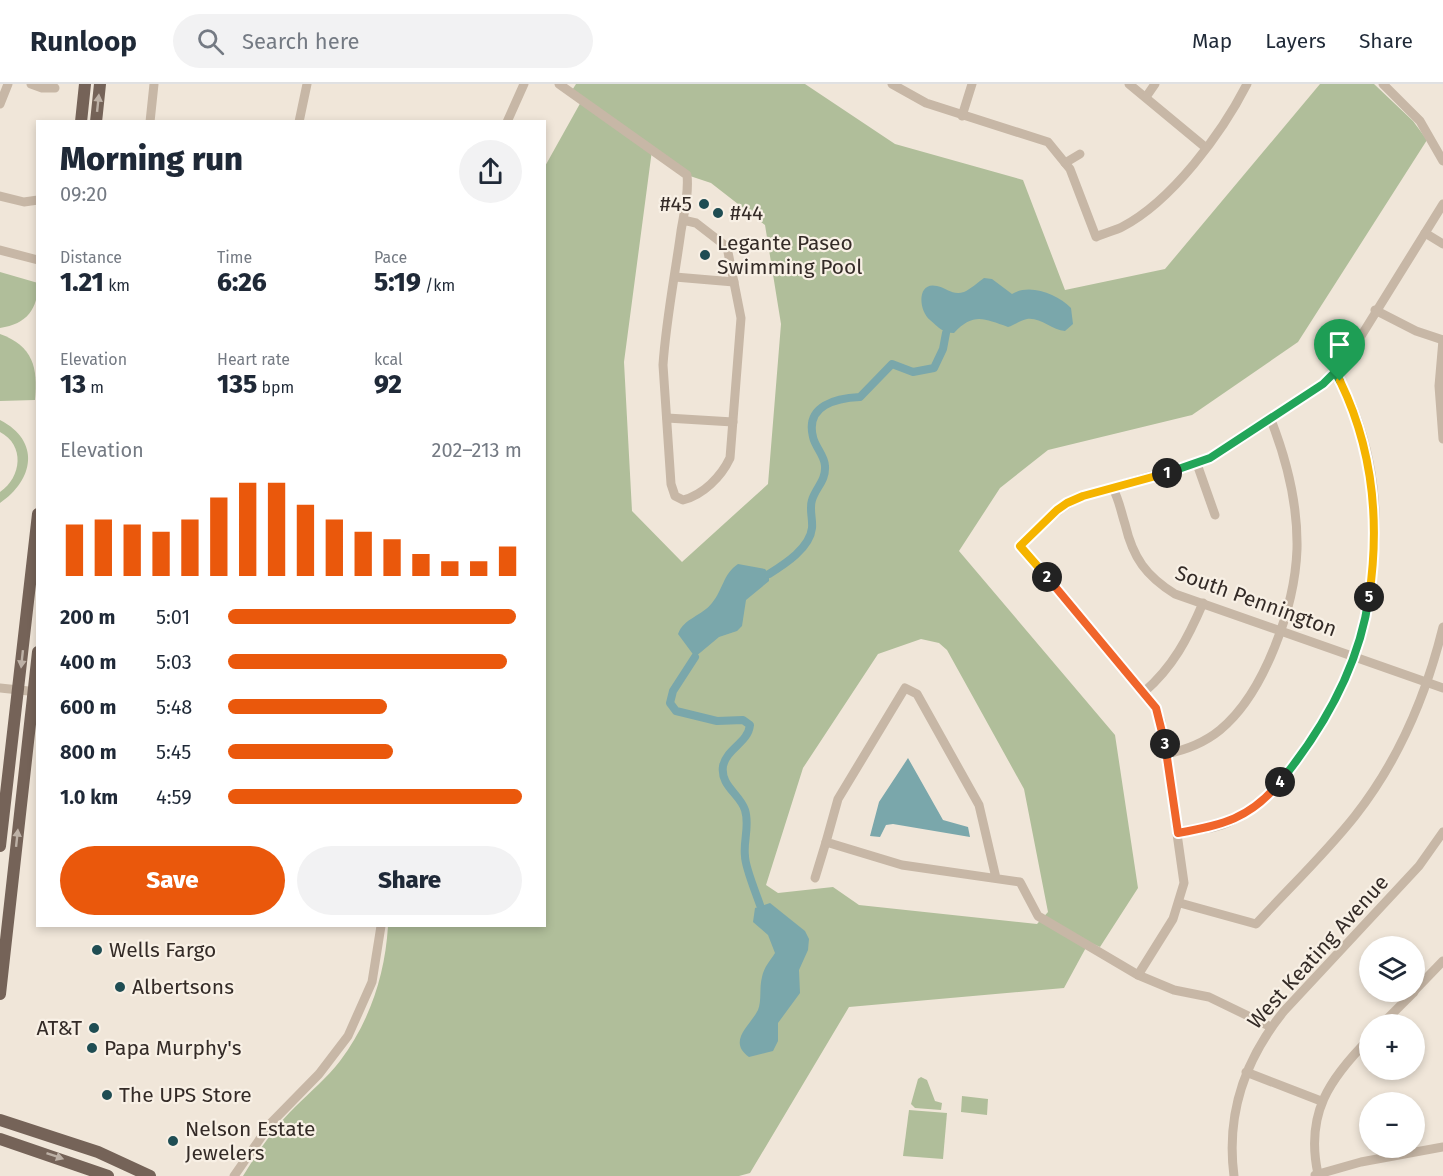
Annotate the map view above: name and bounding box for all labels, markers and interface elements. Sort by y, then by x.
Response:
search box [173,14,593,68]
text: Runloop [30,25,137,58]
icon: search [194,25,227,58]
text: Search here [242,28,360,55]
text: Map [1192,28,1232,54]
text: Layers [1265,28,1326,54]
text: Share [1359,28,1413,54]
one-way arrow [93,93,103,112]
text: Morning run [60,139,243,179]
button: share [459,140,522,203]
text: 09:20 [60,182,107,206]
place label: #45 [660,191,692,217]
marker: #45 [697,197,711,211]
place label: #44 [730,200,763,226]
marker: #44 [711,206,725,220]
place label: Legante Paseo Swimming Pool [717,230,862,280]
text: Distance [60,248,122,267]
text: Time [217,248,252,267]
text: Pace [374,248,407,267]
marker: Legante Paseo Swimming Pool [698,248,712,262]
text: 1.21 [60,267,104,298]
text: 6:26 [217,267,267,298]
text: 5:19 [374,267,421,298]
text: km [104,276,130,295]
text: /km [421,276,455,295]
pin [1314,319,1365,381]
icon: arrive [1323,328,1356,361]
text: Elevation [60,350,127,369]
text: Heart rate [217,350,290,369]
text: kcal [374,350,403,369]
text: 13 [60,369,86,400]
text: 135 [217,369,257,400]
text: 92 [374,369,402,400]
text: m [86,378,104,397]
text: bpm [257,378,294,397]
text: Elevation [60,438,144,462]
text: 202–213 m [432,438,522,462]
pin: 1 [1152,458,1182,488]
text: 1 [1163,463,1171,482]
street label: South Pennington [1172,560,1340,642]
pin: 2 [1032,562,1062,592]
text: 2 [1043,567,1051,586]
pin: 5 [1354,582,1384,612]
text: 5 [1365,587,1373,606]
text: 200 m [60,605,115,629]
text: 5:01 [156,605,190,629]
one-way arrow [17,649,26,668]
text: 400 m [60,650,116,674]
text: 5:03 [156,650,192,674]
text: 600 m [60,695,116,719]
text: 5:48 [156,695,192,719]
pin: 3 [1150,729,1180,759]
text: 3 [1161,734,1169,753]
text: 800 m [60,740,117,764]
text: 5:45 [156,740,191,764]
pin: 4 [1265,767,1295,797]
text: 4 [1275,772,1285,791]
text: 1.0 km [60,785,118,809]
text: 4:59 [156,785,192,809]
one-way arrow [12,829,22,848]
button: Save [60,846,285,915]
button: Share [297,846,522,915]
street label: West Keating Avenue [1242,870,1394,1034]
map controls [1359,936,1425,1158]
button: layers [1359,936,1425,1002]
place label: Wells Fargo [109,937,216,963]
marker: Wells Fargo [90,943,104,957]
place label: Albertsons [132,974,234,1000]
marker: Albertsons [113,980,127,994]
button: + [1359,1014,1425,1080]
place label: AT&T [36,1015,82,1041]
marker: AT&T [87,1021,101,1035]
place label: Papa Murphy's [104,1035,242,1061]
marker: Papa Murphy's [85,1041,99,1055]
place label: The UPS Store [119,1082,252,1108]
marker: The UPS Store [100,1088,114,1102]
button: − [1359,1092,1425,1158]
place label: Nelson Estate Jewelers [185,1116,315,1166]
marker: Nelson Estate Jewelers [166,1134,180,1148]
one-way arrow [46,1151,64,1161]

